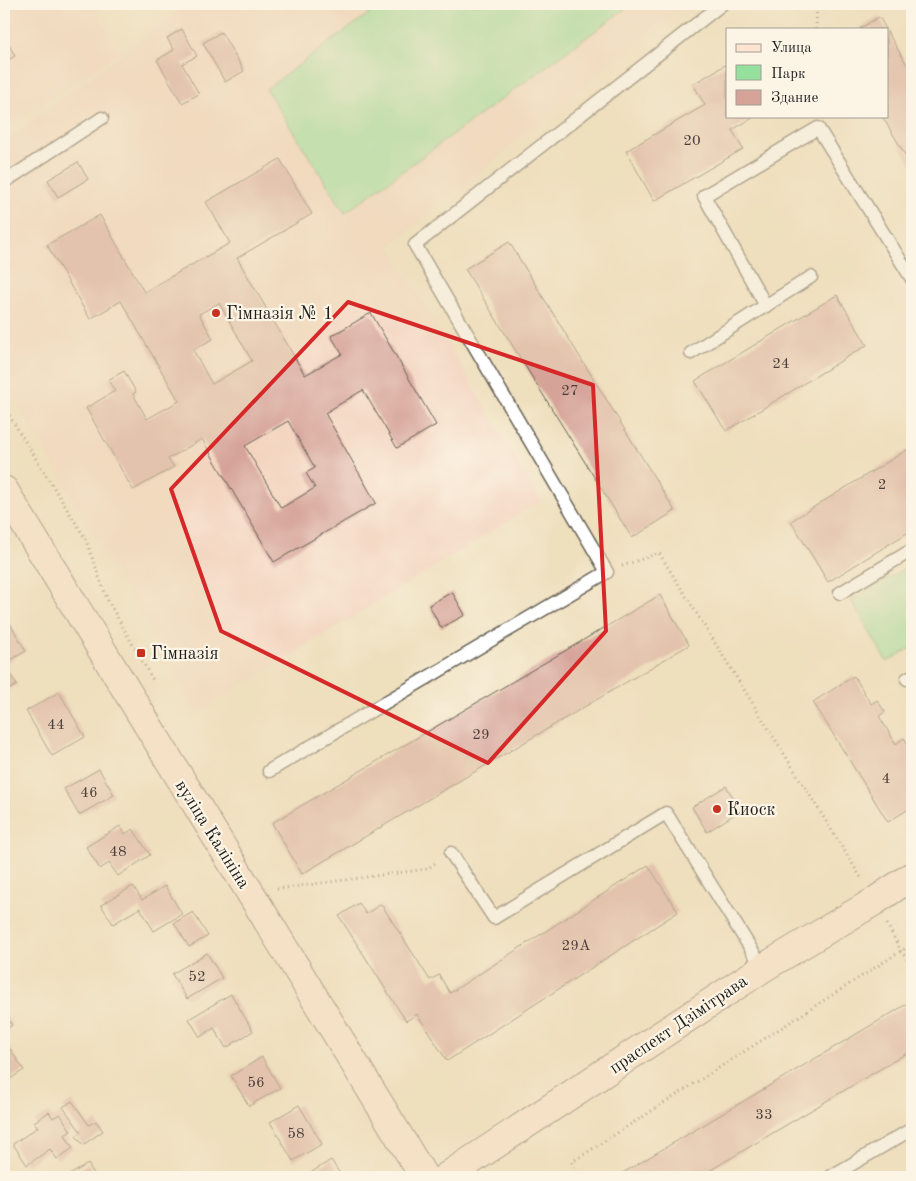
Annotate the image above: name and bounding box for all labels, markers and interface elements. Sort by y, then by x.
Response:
legend [726,28,888,118]
text: Улица [771,41,812,56]
text: Парк [771,67,806,82]
text: Здание [771,91,818,106]
house number: 20 [683,134,701,149]
place label: Гімназія № 1 [226,305,333,323]
marker: Гімназія № 1 [210,307,222,319]
house number: 24 [772,357,790,372]
house number: 27 [561,384,579,399]
house number: 2 [878,478,886,493]
place label: Гімназія [151,645,219,663]
marker: Гімназія [135,647,147,659]
house number: 44 [47,718,65,733]
house number: 29 [472,728,490,743]
house number: 4 [882,772,890,787]
street label: вуліца Калініна [172,777,253,892]
house number: 46 [80,786,98,801]
place label: Киоск [727,801,776,819]
marker: Киоск [711,803,723,815]
house number: 48 [109,845,127,860]
house number: 29А [562,939,591,954]
house number: 52 [188,970,206,985]
street label: праспект Дзімітрава [606,972,751,1078]
house number: 56 [247,1076,265,1091]
house number: 33 [755,1108,773,1123]
house number: 58 [287,1127,305,1142]

